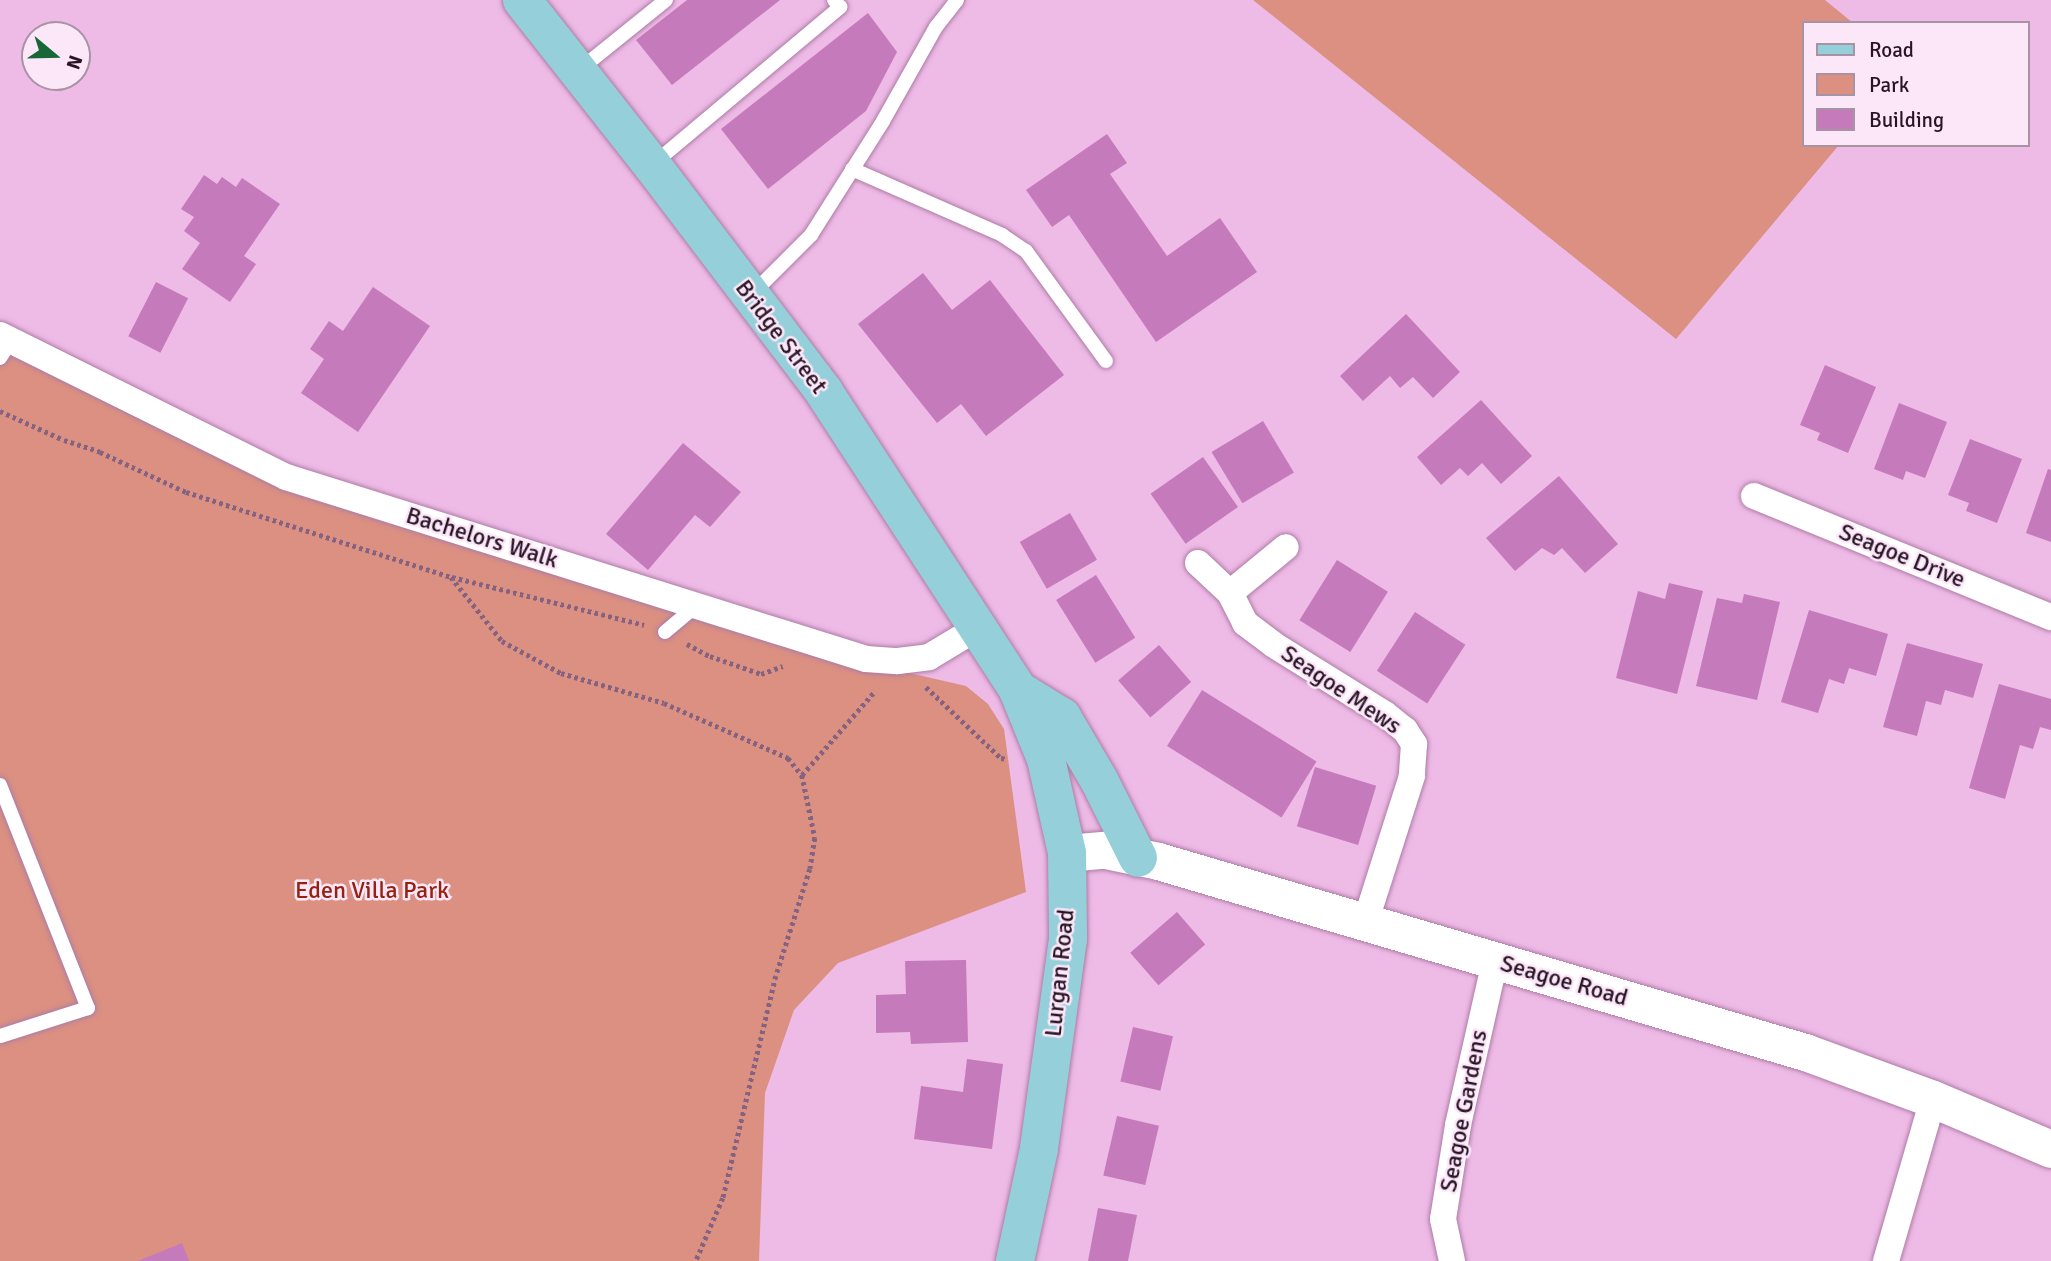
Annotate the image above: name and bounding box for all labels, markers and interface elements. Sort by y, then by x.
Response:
north arrow [21,21,91,91]
legend [1802,21,2030,147]
text: Road [1869,37,1914,63]
text: N [60,52,87,72]
text: Park [1869,72,1909,98]
text: Building [1869,107,1944,133]
street label: Bridge Street [729,274,833,400]
street label: Bachelors Walk [402,501,562,575]
street label: Seagoe Drive [1835,518,1969,594]
street label: Seagoe Mews [1275,639,1407,741]
park label: Eden Villa Park [295,877,449,905]
street label: Lurgan Road [1039,908,1081,1038]
street label: Seagoe Road [1497,949,1631,1013]
street label: Seagoe Gardens [1434,1028,1494,1194]

